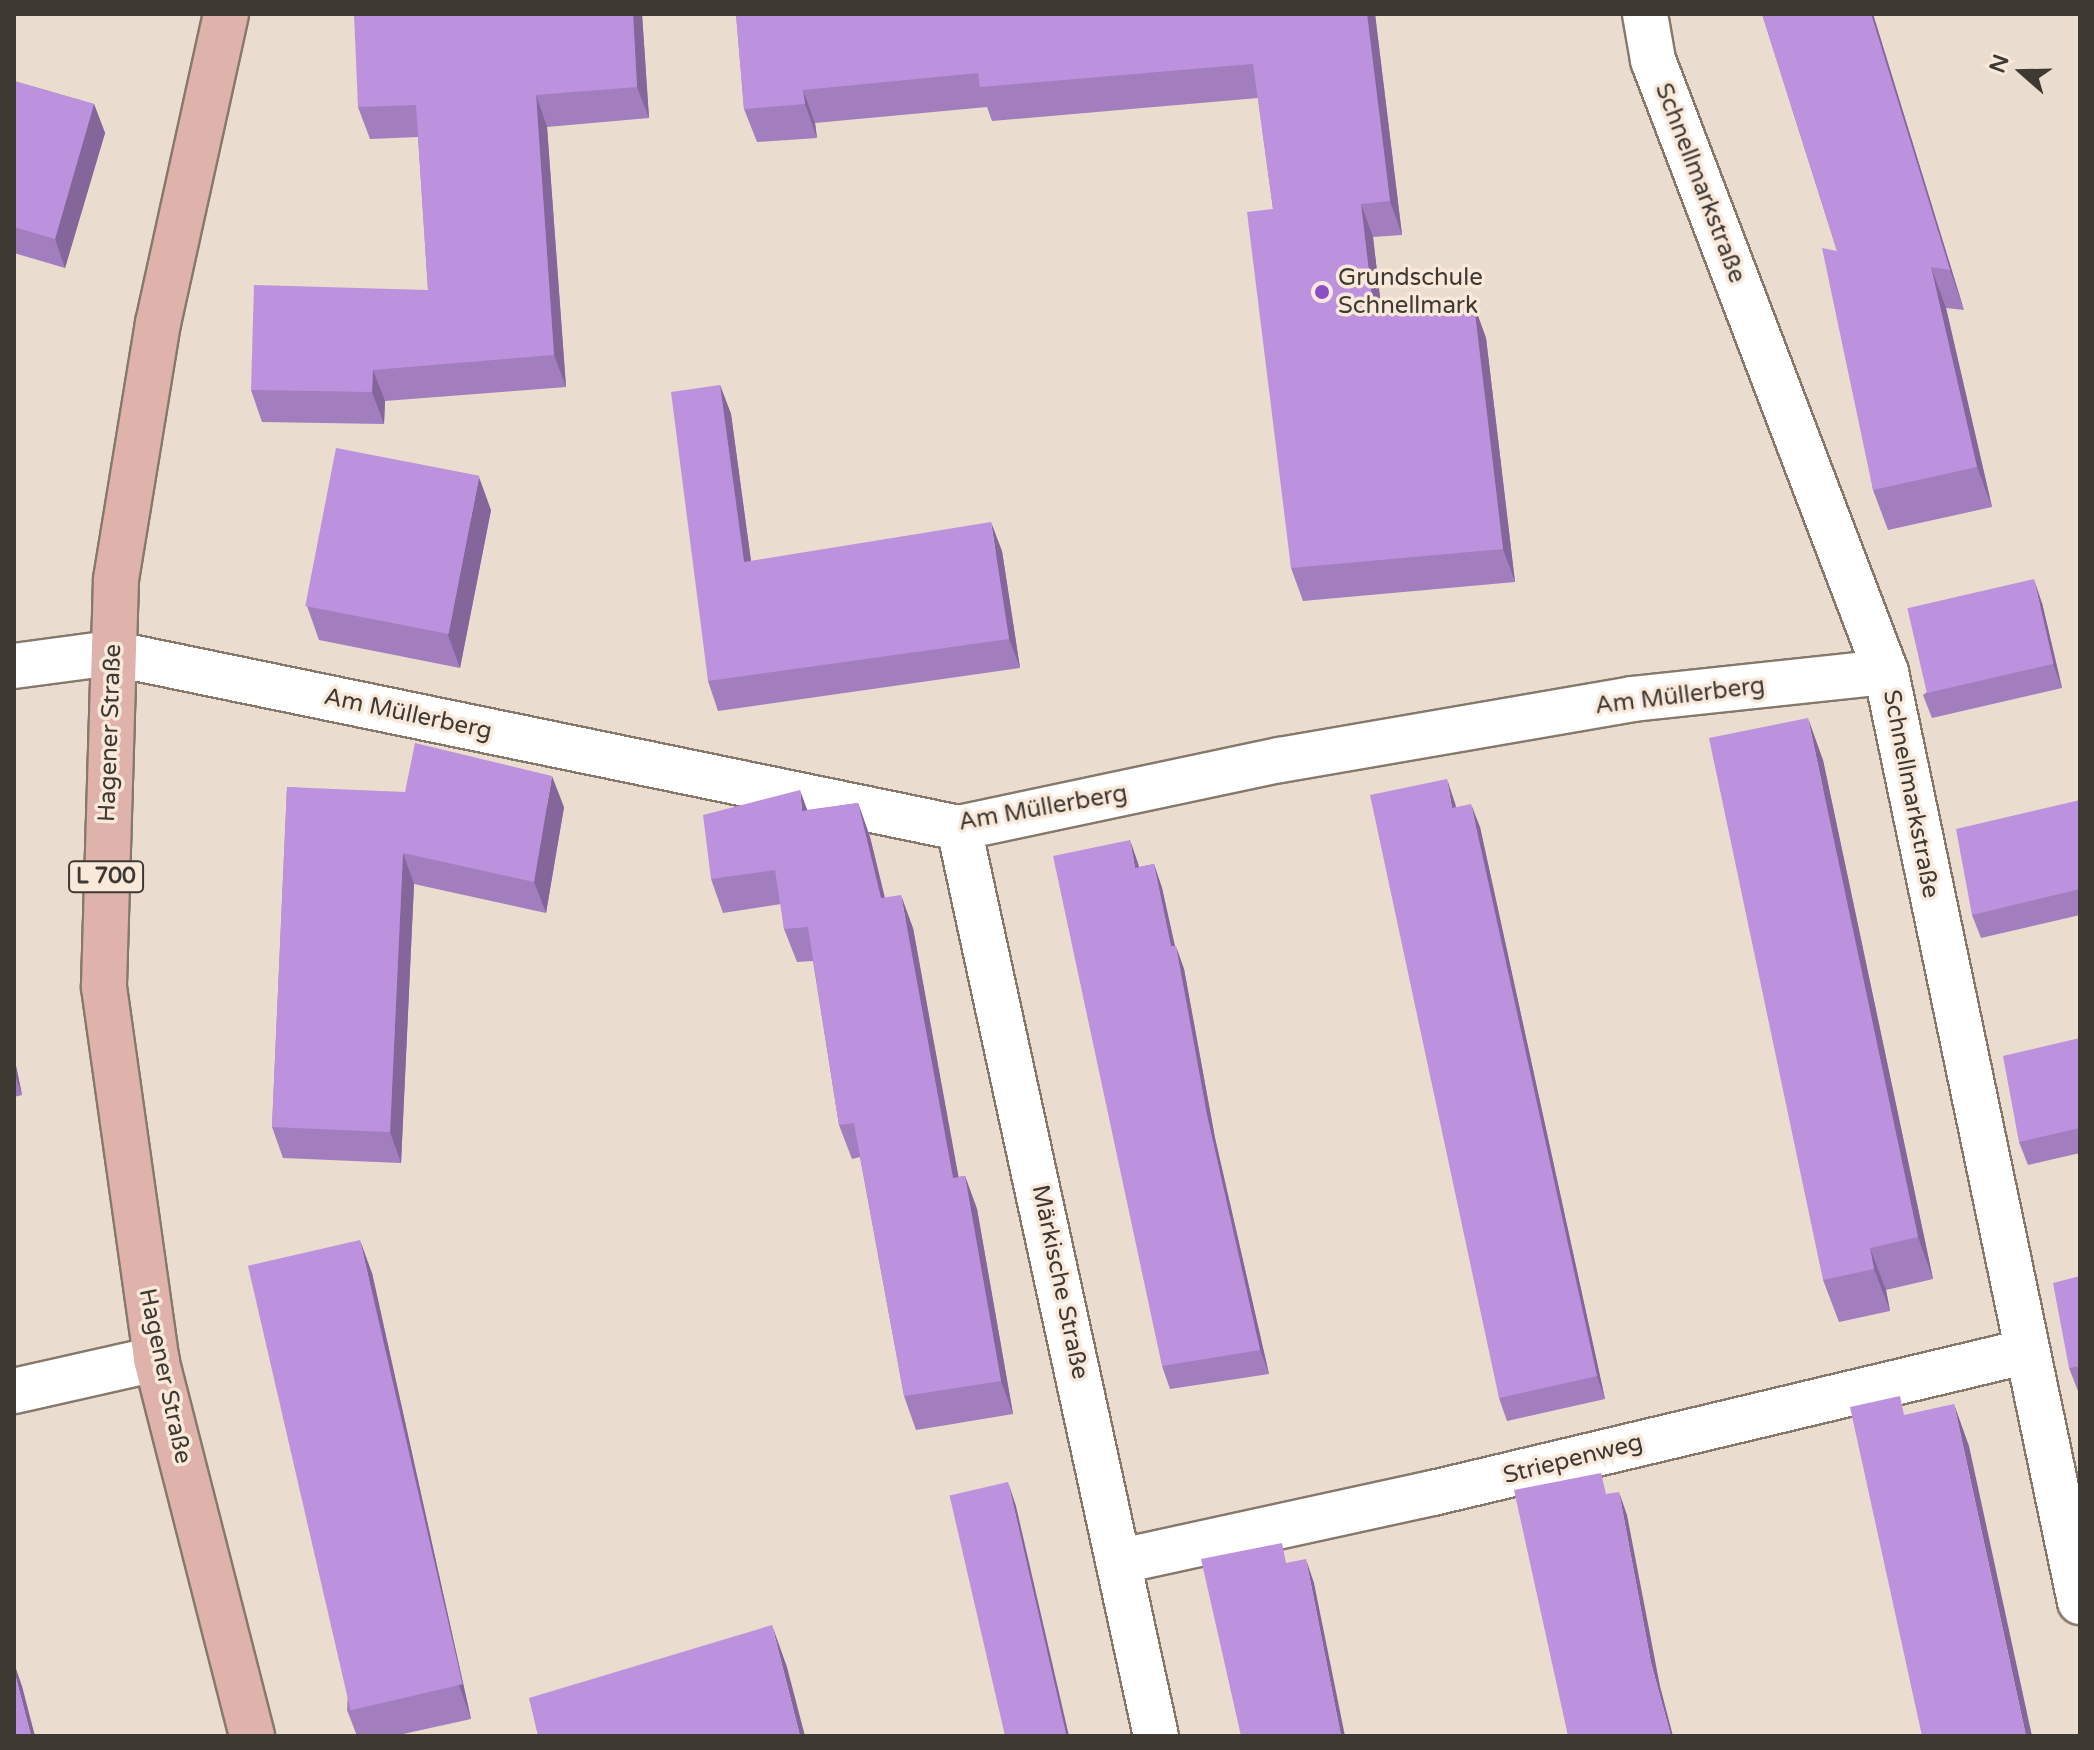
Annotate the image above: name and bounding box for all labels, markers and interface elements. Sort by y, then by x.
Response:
north arrow [1982,32,2062,112]
text: N [1984,51,2015,77]
street label: Schnellmarkstraße [1649,79,1751,287]
place label: Grundschule Schnellmark [1338,264,1483,320]
marker: Grundschule Schnellmark [1313,283,1331,301]
street label: Hagener Straße [92,643,128,823]
street label: Am Müllerberg [1593,671,1767,721]
street label: Am Müllerberg [321,682,495,746]
street label: Schnellmarkstraße [1877,687,1945,901]
street label: Am Müllerberg [956,779,1130,837]
road number: L 700 [68,859,144,895]
street label: Märkische Straße [1025,1182,1095,1382]
street label: Hagener Straße [132,1286,198,1466]
street label: Striepenweg [1500,1428,1646,1490]

